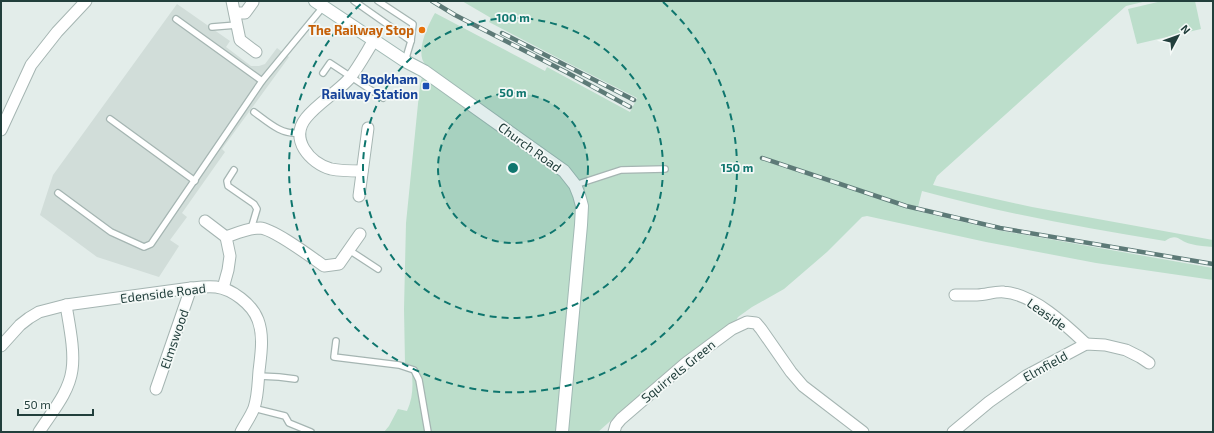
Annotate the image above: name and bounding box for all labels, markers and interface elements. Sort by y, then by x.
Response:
text: 100 m [496,10,530,24]
north arrow [1158,16,1198,56]
place label: The Railway Stop [308,22,414,38]
text: N [1178,22,1193,36]
marker: The Railway Stop [417,25,427,35]
place label: Bookham Railway Station [322,71,418,102]
marker: Bookham Railway Station [421,81,431,91]
text: 50 m [499,85,527,99]
street label: Church Road [495,119,565,175]
text: 150 m [721,160,753,174]
centre of rings [506,161,520,175]
street label: Edenside Road [119,280,207,306]
street label: Leaside [1024,295,1070,333]
street label: Elmswood [156,307,192,371]
street label: Squirrels Green [638,336,718,406]
street label: Elmfield [1020,347,1070,385]
scale bar [18,391,93,417]
text: 50 m [24,397,51,411]

